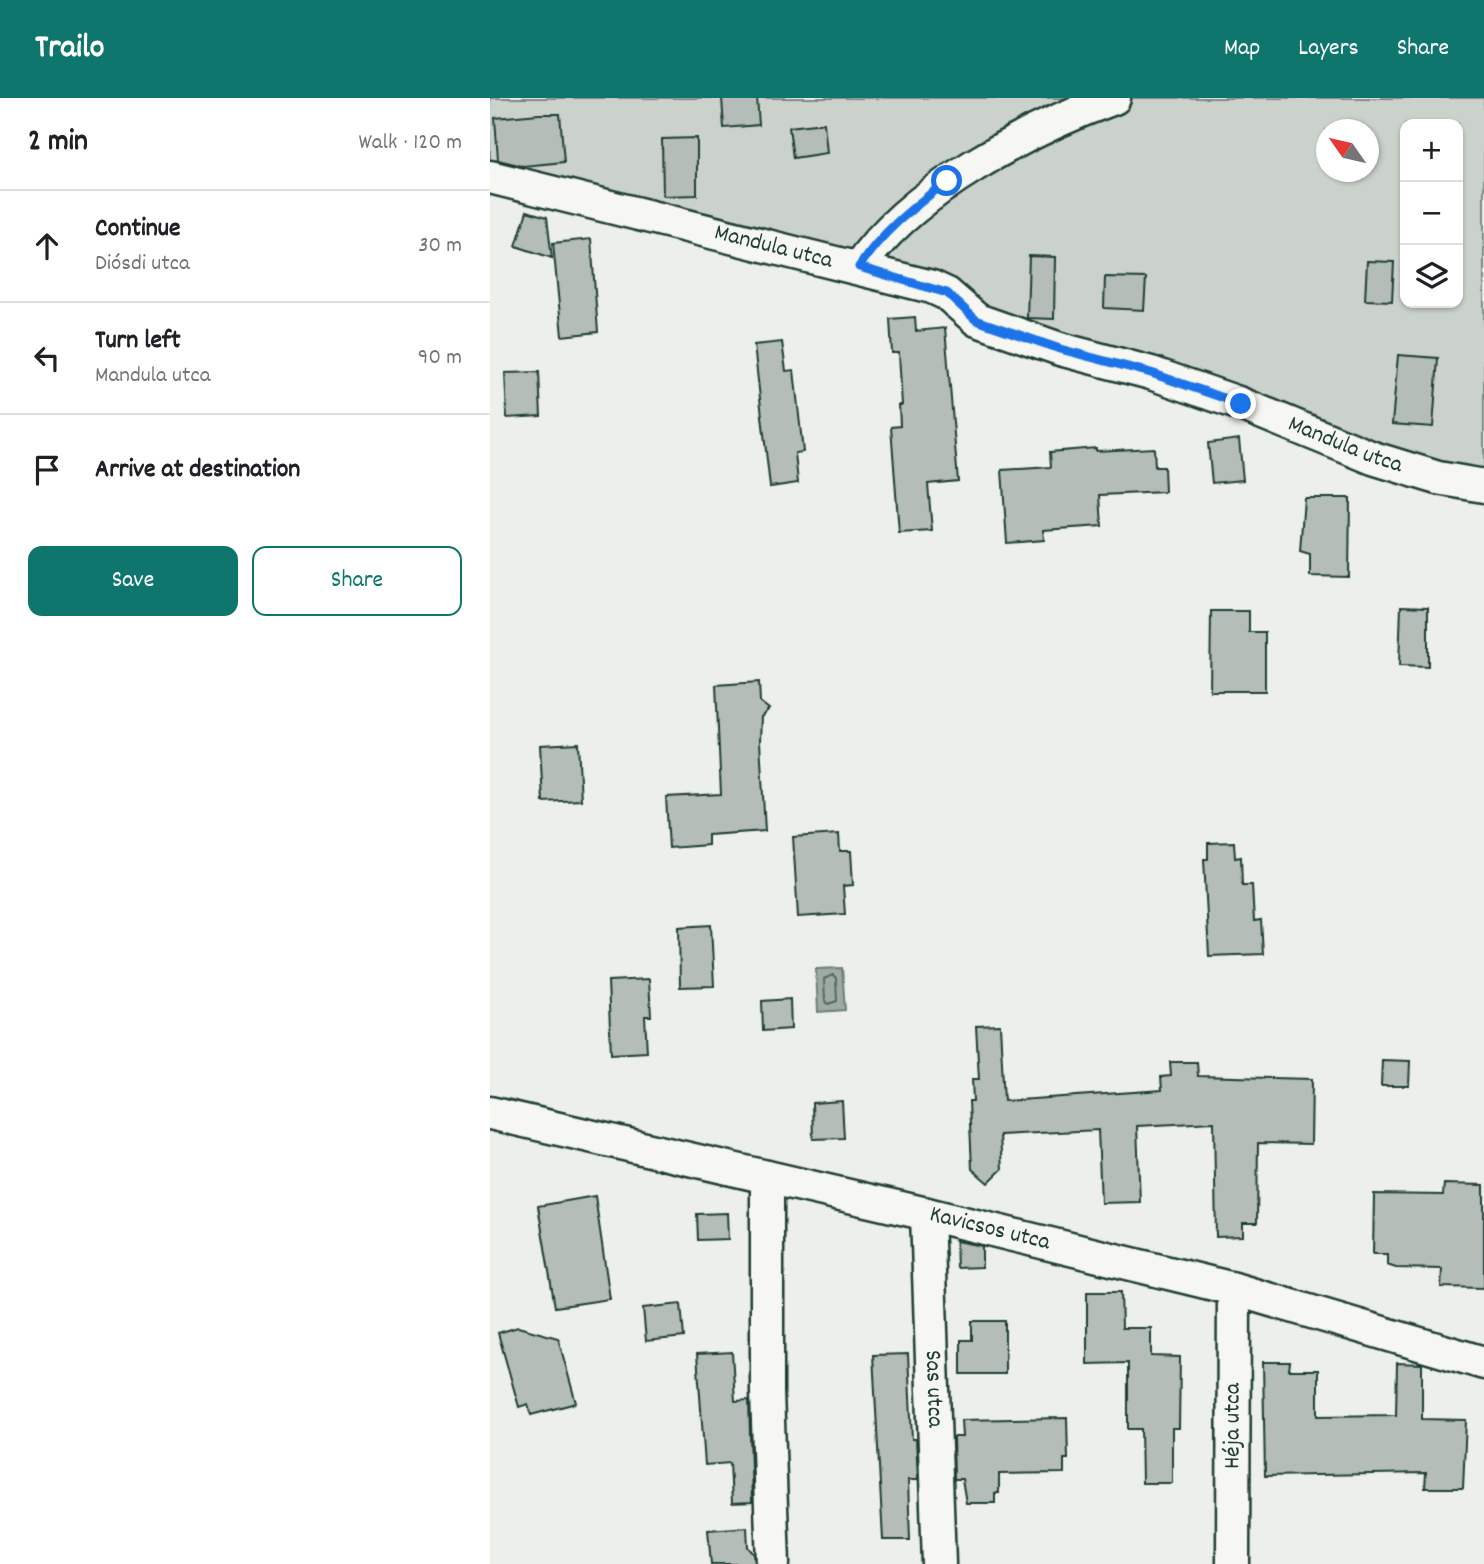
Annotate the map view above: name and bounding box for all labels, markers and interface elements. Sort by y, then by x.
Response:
text: Trailo [35,26,105,73]
text: Map [1224,32,1260,66]
text: Layers [1298,32,1359,66]
text: Share [1397,32,1449,66]
north arrow [1316,119,1379,182]
map controls [1400,119,1463,308]
button: + [1400,119,1463,182]
text: 2 min [28,122,88,165]
text: Walk · 120 m [359,127,462,160]
route start [931,165,962,196]
button: − [1400,182,1463,245]
text: Continue [95,211,180,248]
street label: Mandula utca [711,216,837,279]
icon: ahead [28,227,66,265]
text: 30 m [418,230,462,263]
button: layers [1400,245,1463,308]
text: Diósdi utca [95,248,190,281]
text: Turn left [95,323,181,360]
icon: left [28,339,66,377]
text: 90 m [418,342,462,375]
text: Mandula utca [95,360,211,393]
route end [1225,388,1256,419]
street label: Mandula utca [1282,408,1407,483]
icon: arrive [28,451,66,489]
text: Arrive at destination [95,452,300,489]
button: Save [28,546,238,616]
button: Share [252,546,462,616]
street label: Kavicsos utca [926,1198,1054,1261]
street label: Sas utca [915,1350,951,1429]
street label: Héja utca [1216,1382,1251,1469]

